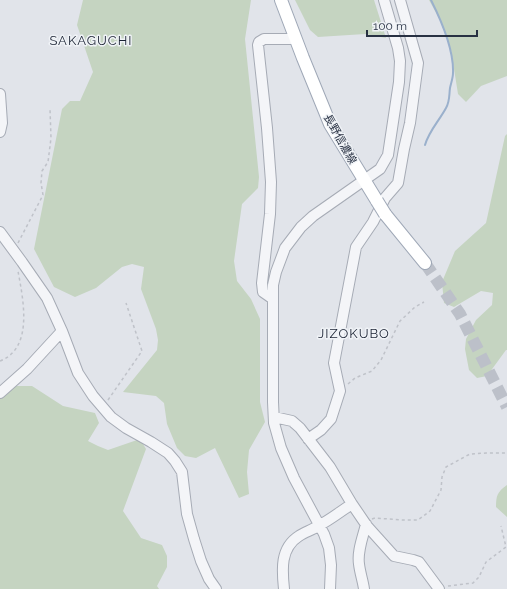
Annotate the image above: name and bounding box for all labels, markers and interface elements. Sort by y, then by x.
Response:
scale bar [367,12,477,38]
text: 100 m [373,19,407,33]
district label: SAKAGUCHI [49,33,133,48]
street label: 長野信濃線 [321,112,359,166]
district label: JIZOKUBO [318,326,390,341]

